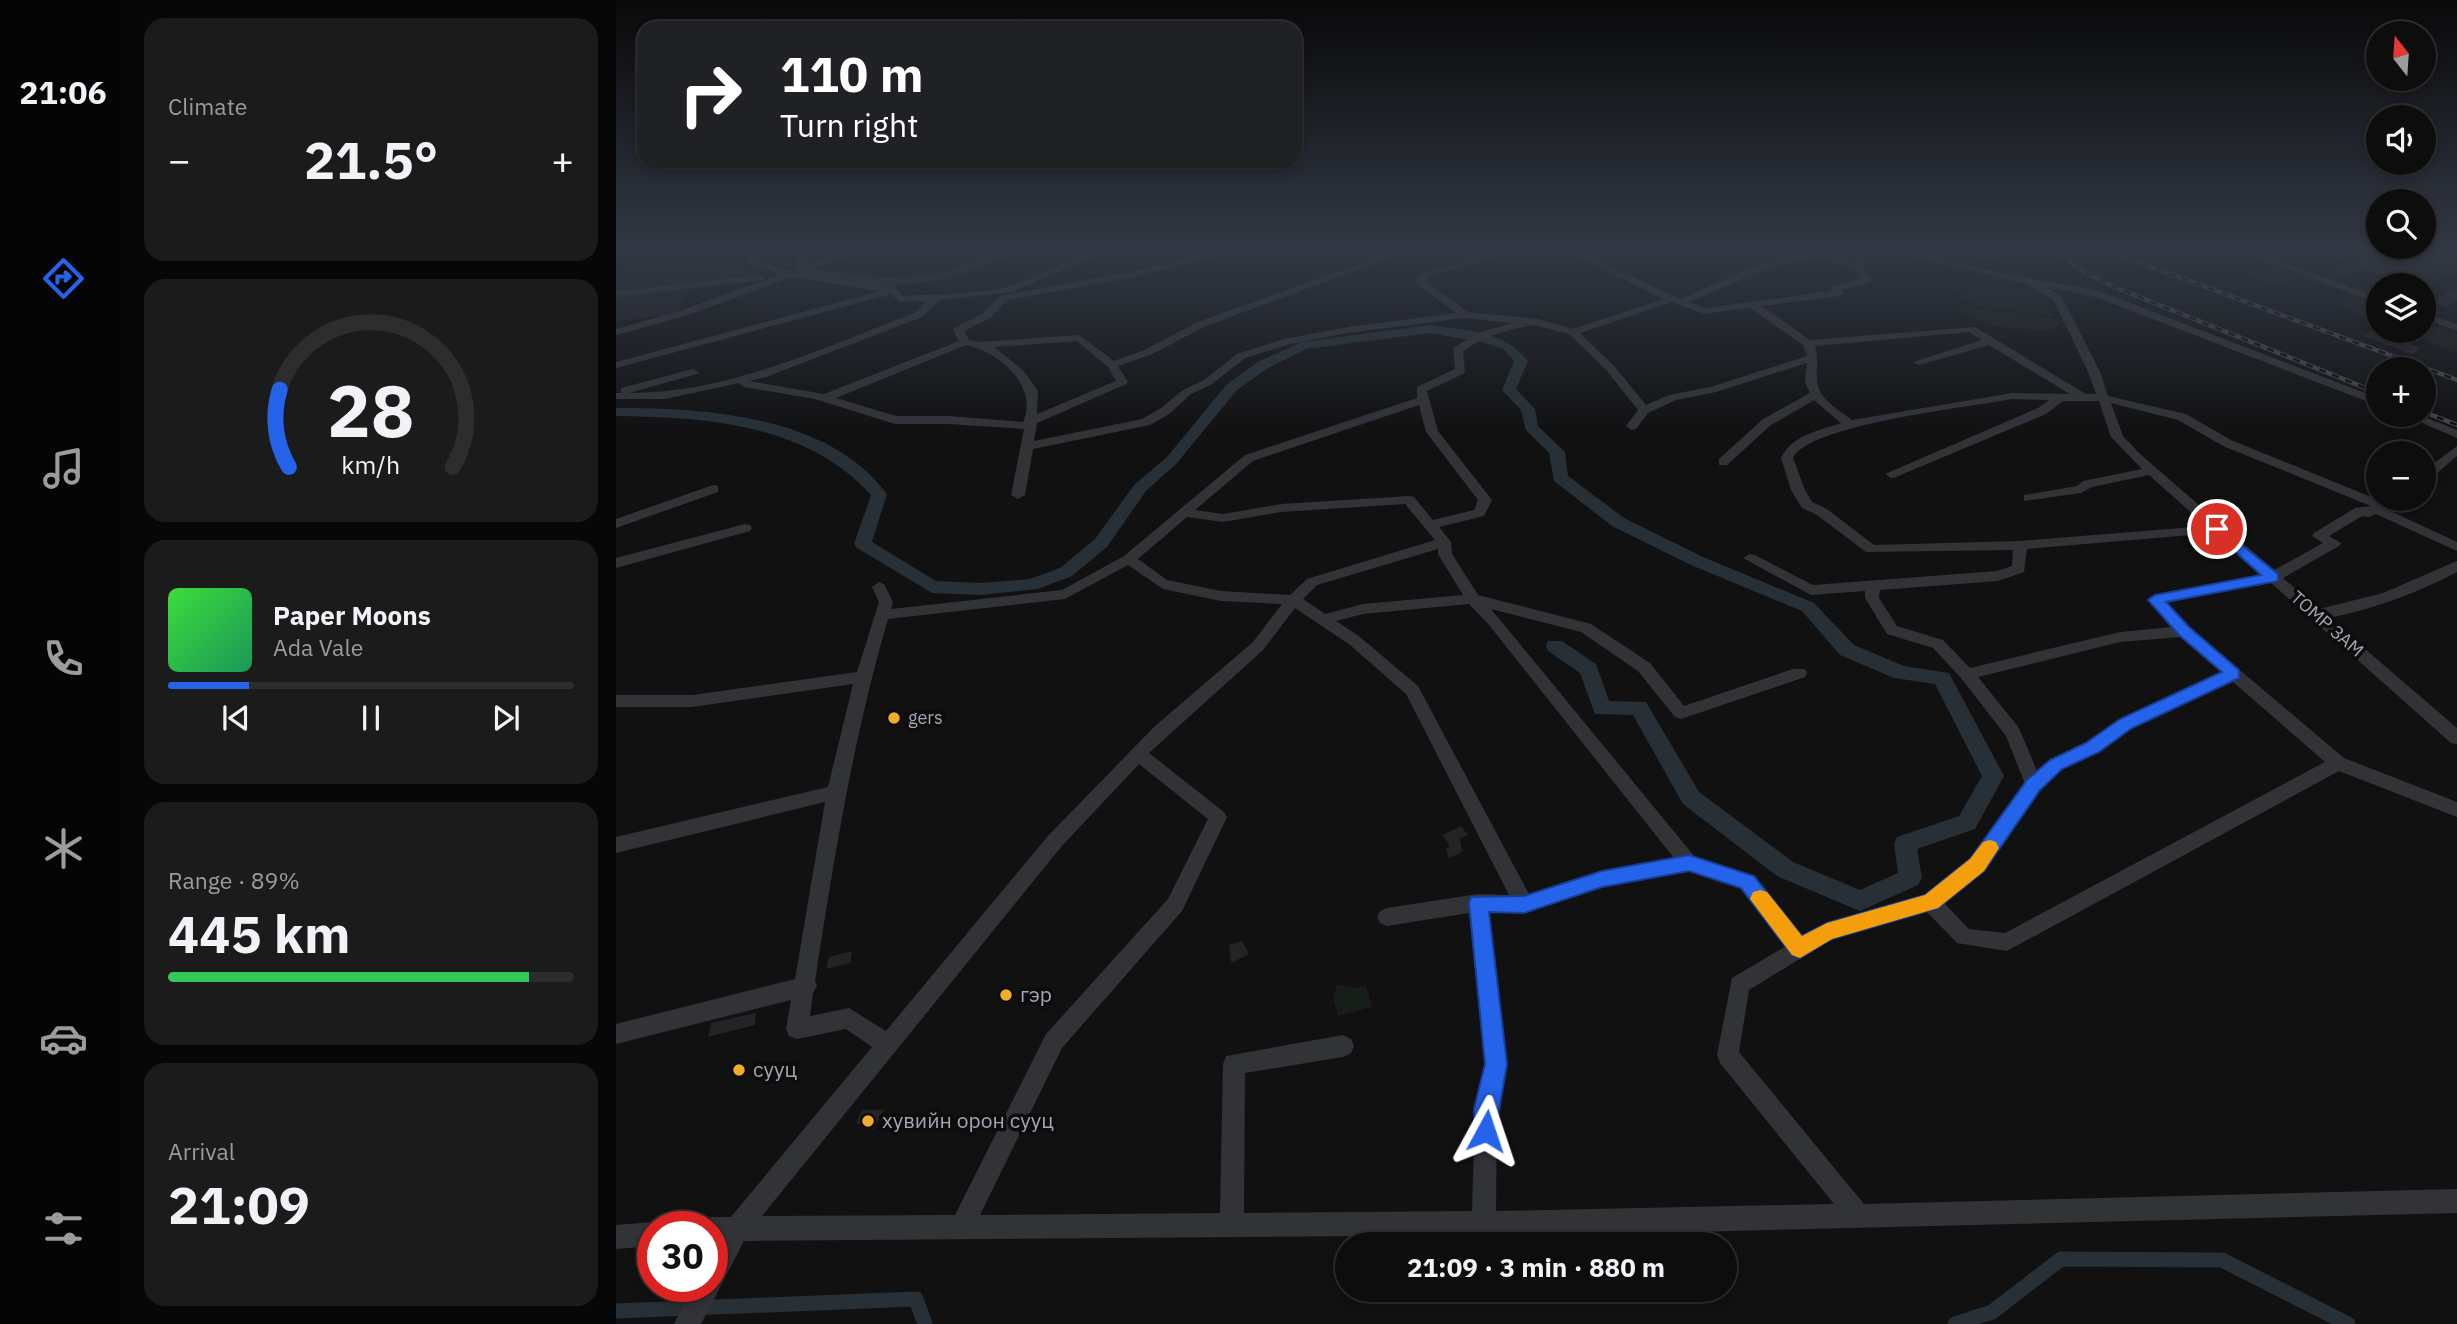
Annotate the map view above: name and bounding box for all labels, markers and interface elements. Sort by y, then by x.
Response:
north arrow [2366,21,2436,91]
map controls [2366,21,2436,511]
text: 110 m [780,42,924,105]
icon: right [665,49,756,140]
text: 21:06 [19,71,107,113]
text: Climate [168,91,247,121]
text: Turn right [780,104,918,146]
button: sound [2366,105,2436,175]
text: 21.5° [304,126,438,193]
text: − [168,135,191,184]
text: + [551,135,574,184]
button: search [2366,189,2436,259]
icon: directions [39,254,88,303]
button: layers [2366,273,2436,343]
button: + [2366,357,2436,427]
text: 28 [327,362,415,457]
button: − [2366,441,2436,511]
icon: music [39,444,88,493]
text: km/h [342,448,400,481]
pin [2187,499,2247,559]
icon: arrive [2198,510,2236,548]
street label: ТОМР ЗАМ [2286,586,2368,662]
text: Paper Moons [273,598,431,632]
text: Ada Vale [273,632,363,662]
icon: phone [39,634,88,683]
icon: previous [217,699,255,737]
icon: pause [352,699,390,737]
icon: next [487,699,525,737]
place label: gers [908,706,943,729]
marker: gers [886,710,902,726]
icon: climate [39,824,88,873]
text: Range · 89% [168,865,300,895]
text: 445 km [168,900,350,967]
place label: гэр [1020,980,1052,1008]
marker: гэр [998,987,1014,1003]
icon: car [39,1014,88,1063]
place label: сууц [753,1055,797,1083]
marker: сууц [731,1062,747,1078]
position arrow [1449,1094,1523,1168]
place label: хувийн орон сууц [882,1106,1054,1134]
marker: хувийн орон сууц [860,1113,876,1129]
text: Arrival [168,1136,235,1166]
text: 21:09 [168,1171,310,1238]
icon: filters [39,1204,88,1253]
speed limit sign: 30 [637,1211,728,1302]
text: 21:09 · 3 min · 880 m [1407,1250,1665,1284]

